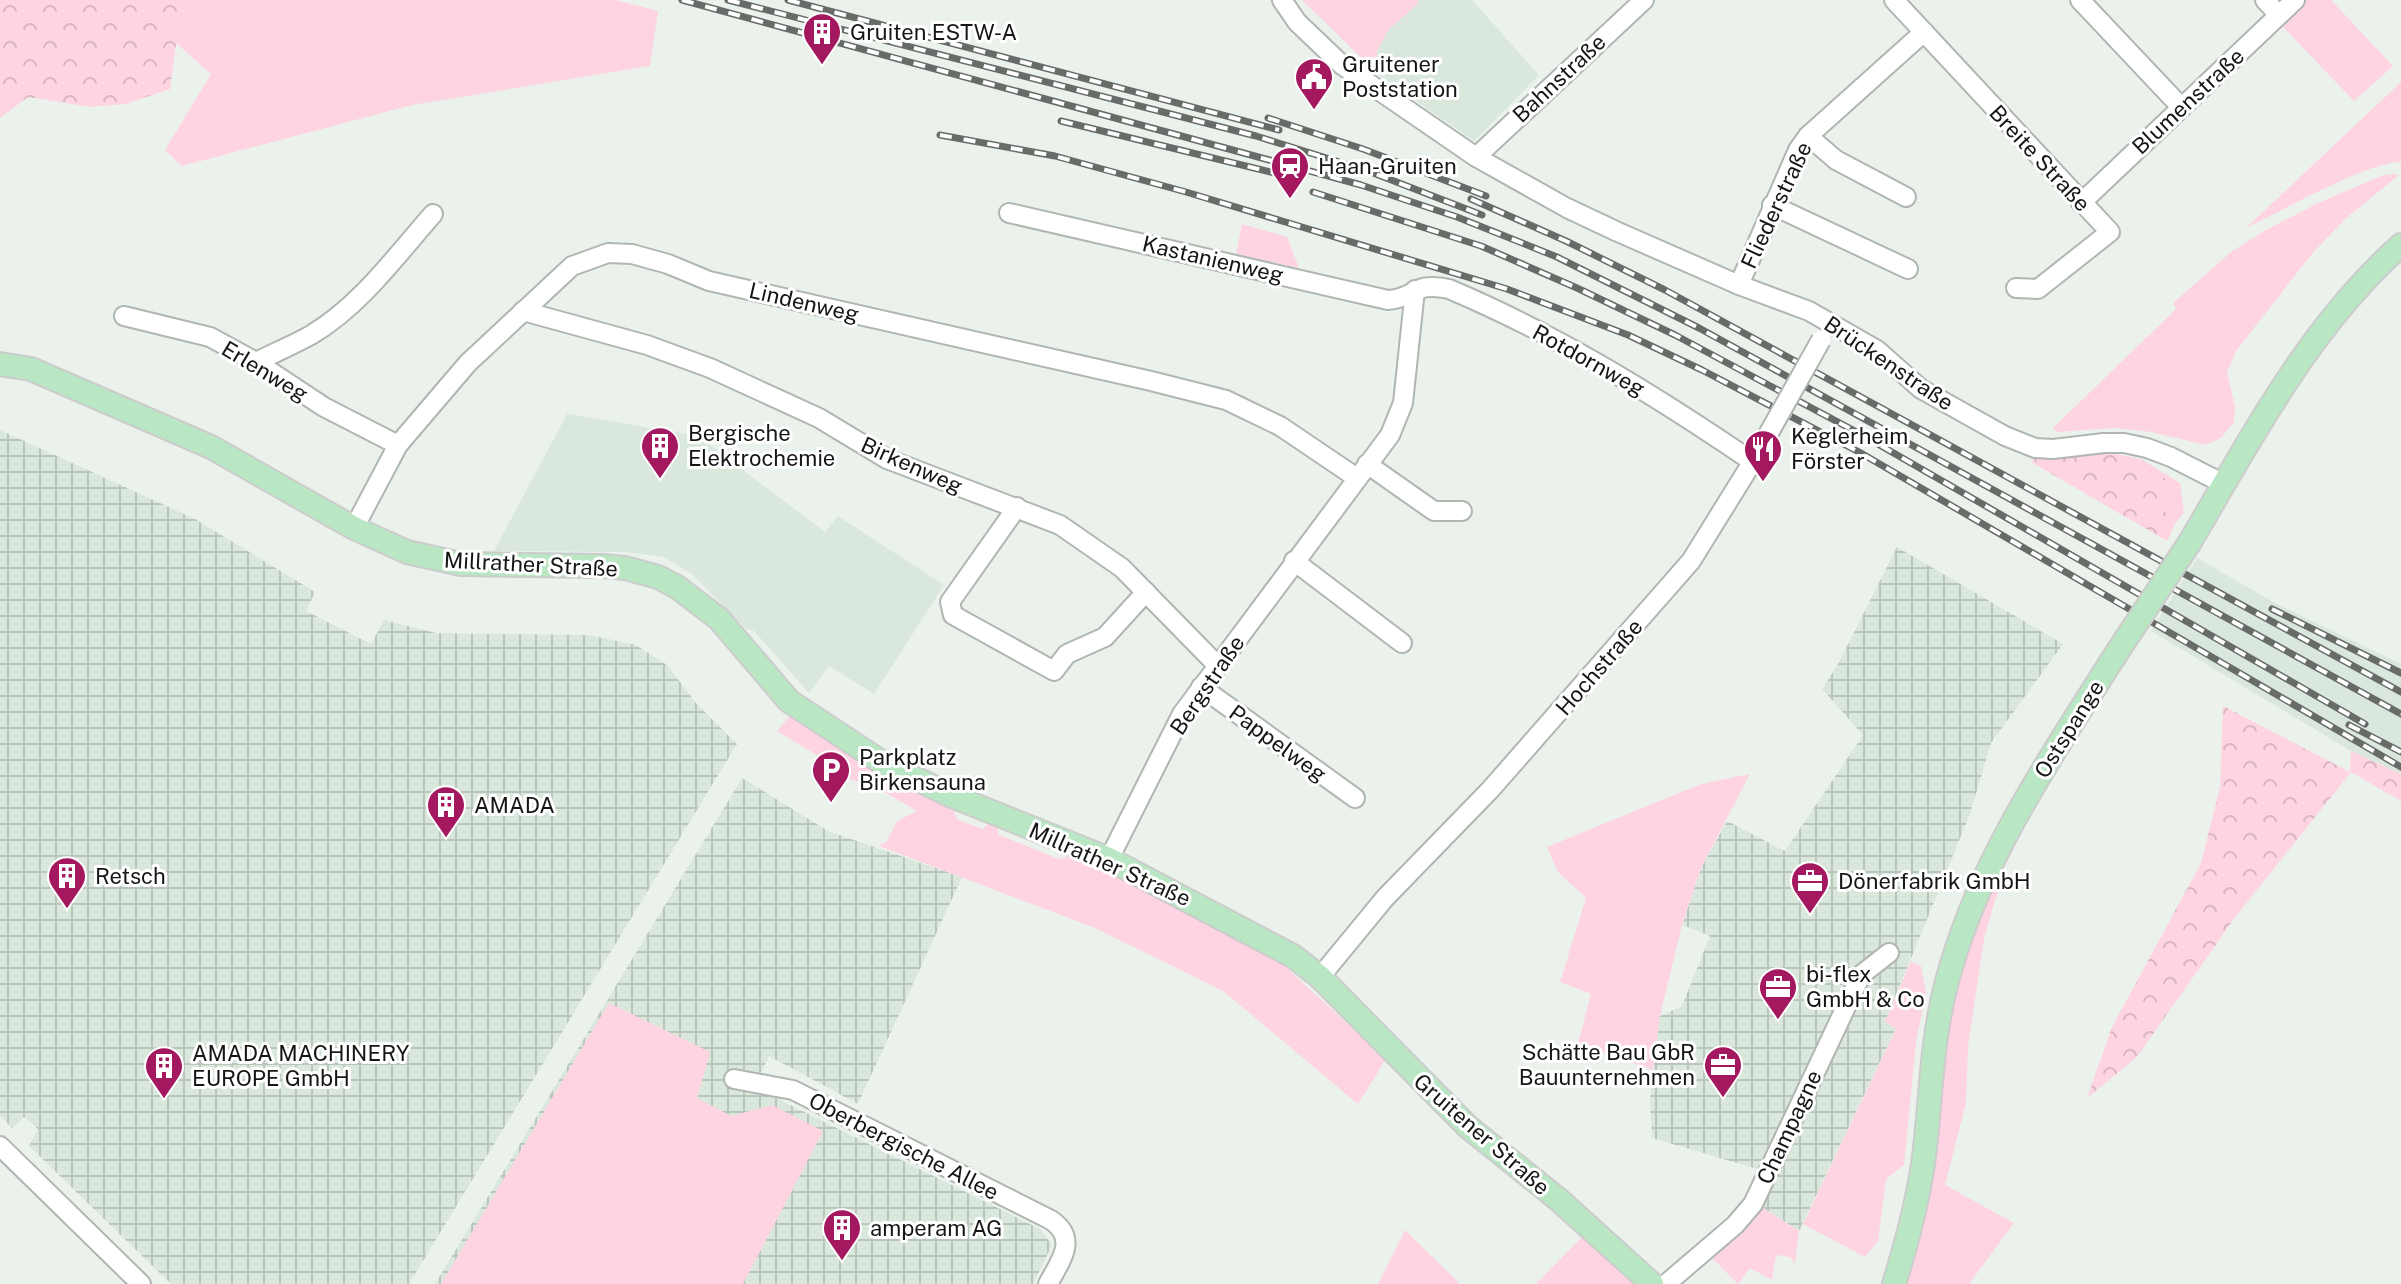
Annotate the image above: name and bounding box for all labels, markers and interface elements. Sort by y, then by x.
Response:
building icon: Gruiten ESTW-A [801,11,843,66]
place label: Gruiten ESTW-A [850,19,1017,45]
street label: Bahnstraße [1507,28,1611,128]
street label: Blumenstraße [2127,43,2249,159]
place label: Gruitener Poststation [1342,51,1458,102]
public building icon: Gruitener Poststation [1293,56,1335,111]
street label: Breite Straße [1984,100,2096,216]
street label: Fliederstraße [1735,137,1817,273]
station icon: Haan-Gruiten [1269,145,1311,200]
place label: Haan-Gruiten [1318,153,1457,179]
street label: Kastanienweg [1140,230,1286,288]
street label: Lindenweg [747,277,861,327]
street label: Brückenstraße [1820,310,1958,416]
street label: Rotdornweg [1528,319,1650,401]
street label: Erlenweg [217,335,313,407]
place label: Bergische Elektrochemie [688,420,835,471]
place label: Keglerheim Förster [1791,423,1908,474]
building icon: Bergische Elektrochemie [639,425,681,480]
restaurant icon: Keglerheim Förster [1742,428,1784,483]
street label: Birkenweg [857,431,967,499]
street label: Millrather Straße [443,546,619,582]
street label: Hochstraße [1550,614,1648,720]
street label: Bergstraße [1164,630,1250,740]
street label: Ostspange [2029,675,2109,783]
street label: Pappelweg [1224,699,1332,787]
place label: Parkplatz Birkensauna [859,744,986,795]
parking icon: Parkplatz Birkensauna [810,749,852,804]
building icon: AMADA [425,784,467,839]
place label: AMADA [474,792,555,818]
street label: Millrather Straße [1025,817,1195,911]
building icon: Retsch [46,855,88,910]
office icon: Dönerfabrik GmbH [1789,860,1831,915]
place label: Retsch [95,863,166,889]
place label: Dönerfabrik GmbH [1838,868,2031,894]
place label: bi-flex GmbH & Co [1806,961,1925,1012]
office icon: bi-flex GmbH & Co [1757,966,1799,1021]
place label: Schätte Bau GbR Bauunternehmen [1519,1039,1695,1090]
place label: AMADA MACHINERY EUROPE GmbH [192,1040,410,1091]
office icon: Schätte Bau GbR Bauunternehmen [1702,1044,1744,1099]
building icon: AMADA MACHINERY EUROPE GmbH [143,1045,185,1100]
street label: Champagne [1751,1066,1827,1188]
street label: Gruitener Straße [1409,1068,1555,1200]
street label: Oberbergische Allee [805,1087,1003,1205]
building icon: amperam AG [821,1207,863,1262]
place label: amperam AG [870,1215,1002,1241]

